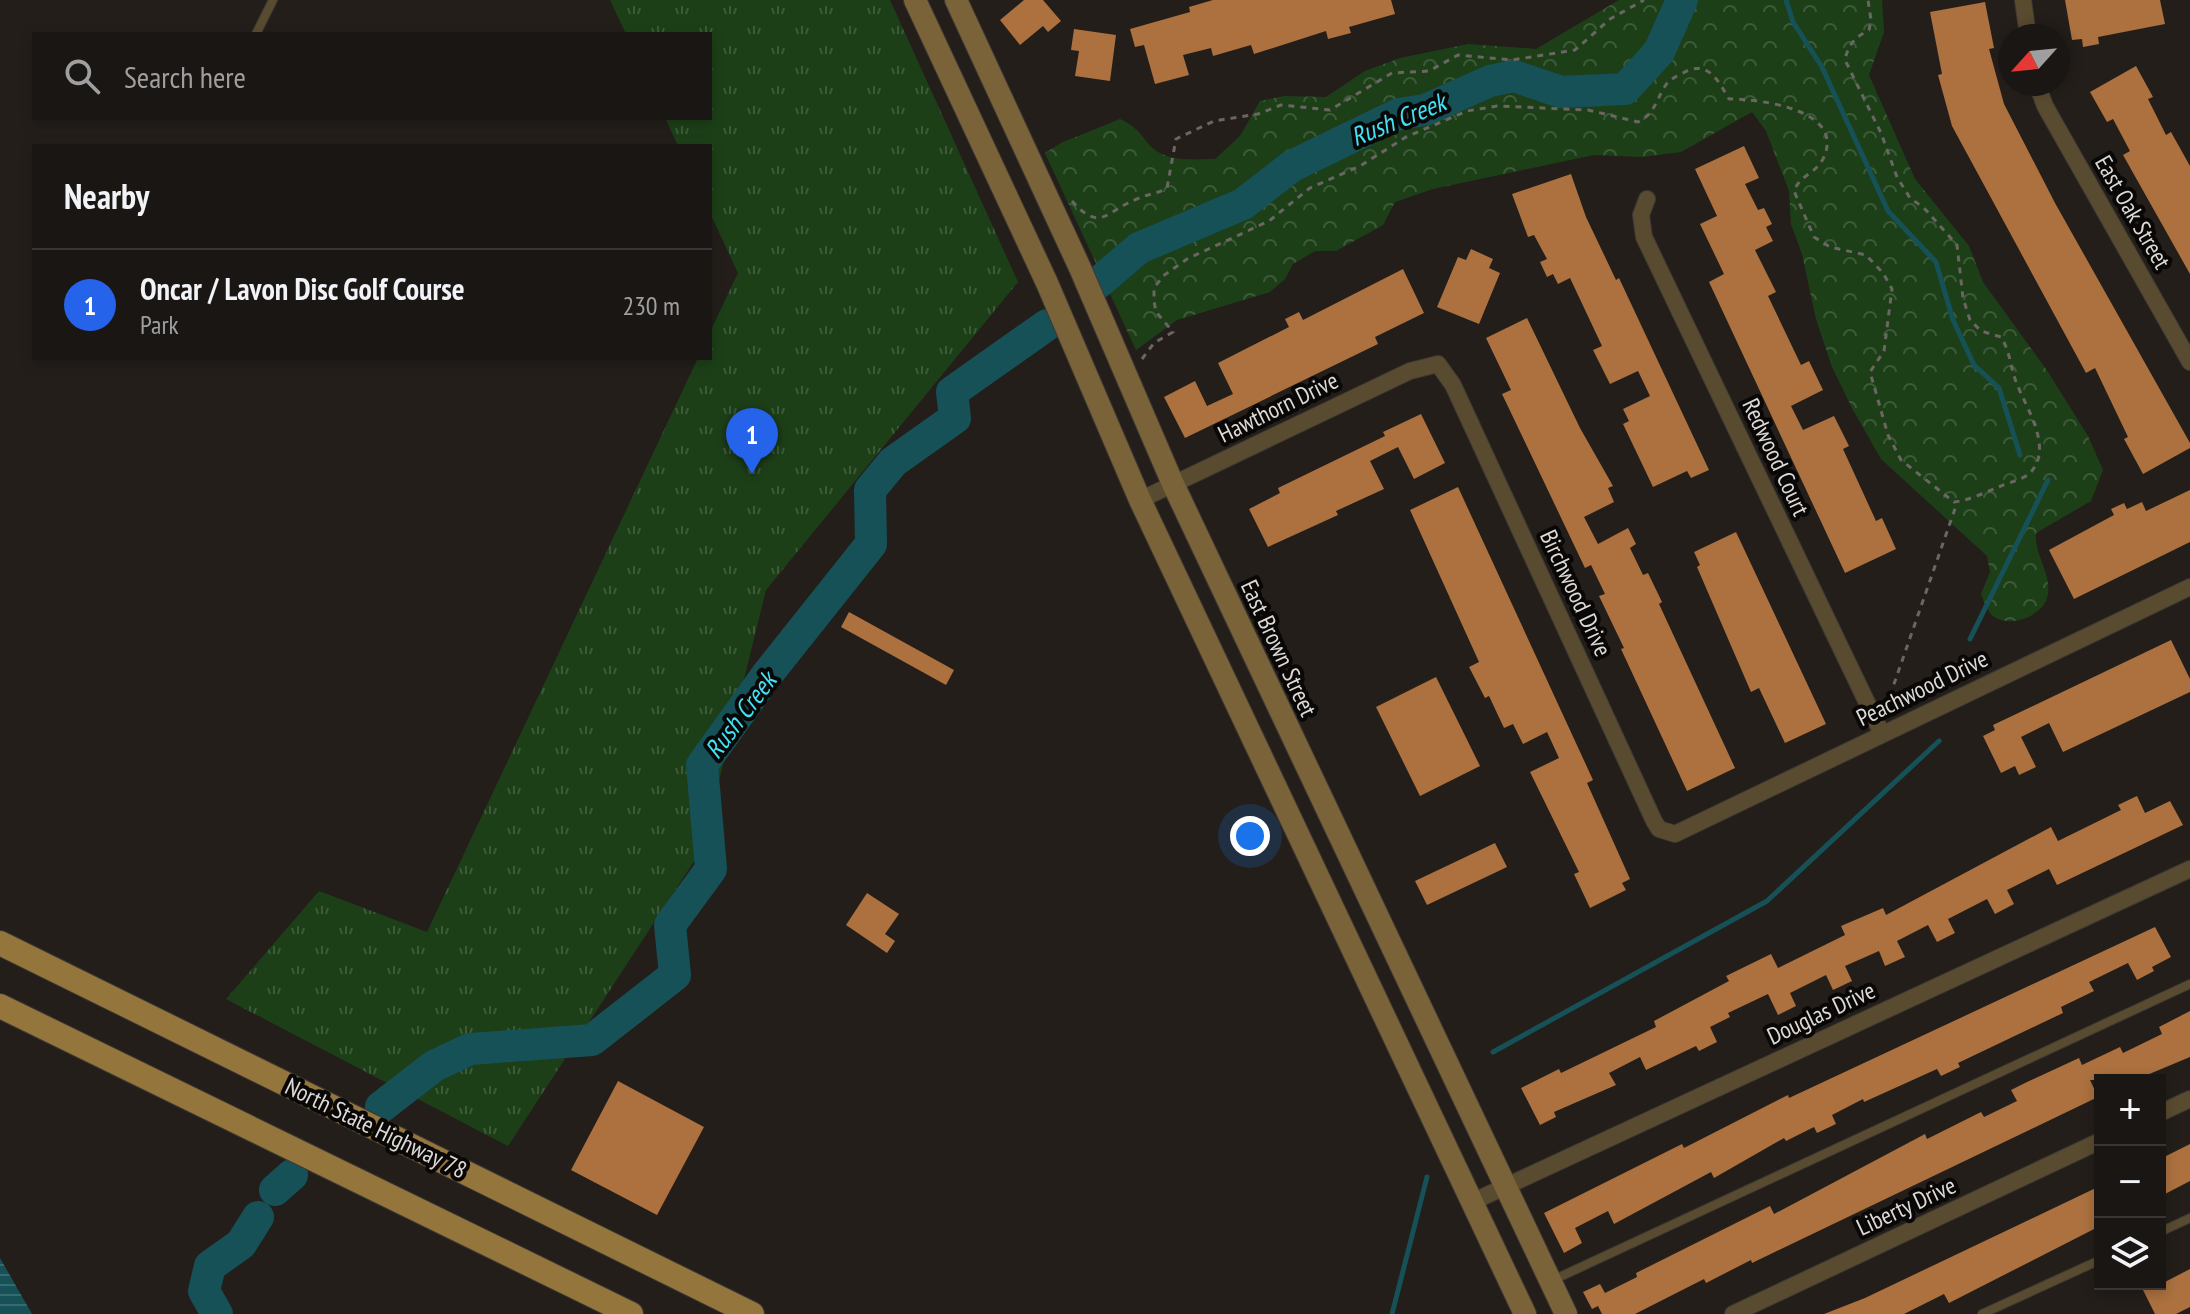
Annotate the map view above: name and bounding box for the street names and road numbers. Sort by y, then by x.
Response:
street label: East Oak Street [2088,150,2178,275]
street label: Hawthorn Drive [1213,365,1343,449]
street label: Redwood Court [1735,393,1817,521]
street label: Birchwood Drive [1533,525,1619,661]
street label: East Brown Street [1234,575,1324,722]
street label: Peachwood Drive [1851,643,1993,733]
street label: Douglas Drive [1762,974,1880,1052]
street label: North State Highway 78 [280,1071,472,1185]
street label: Liberty Drive [1851,1170,1961,1242]

